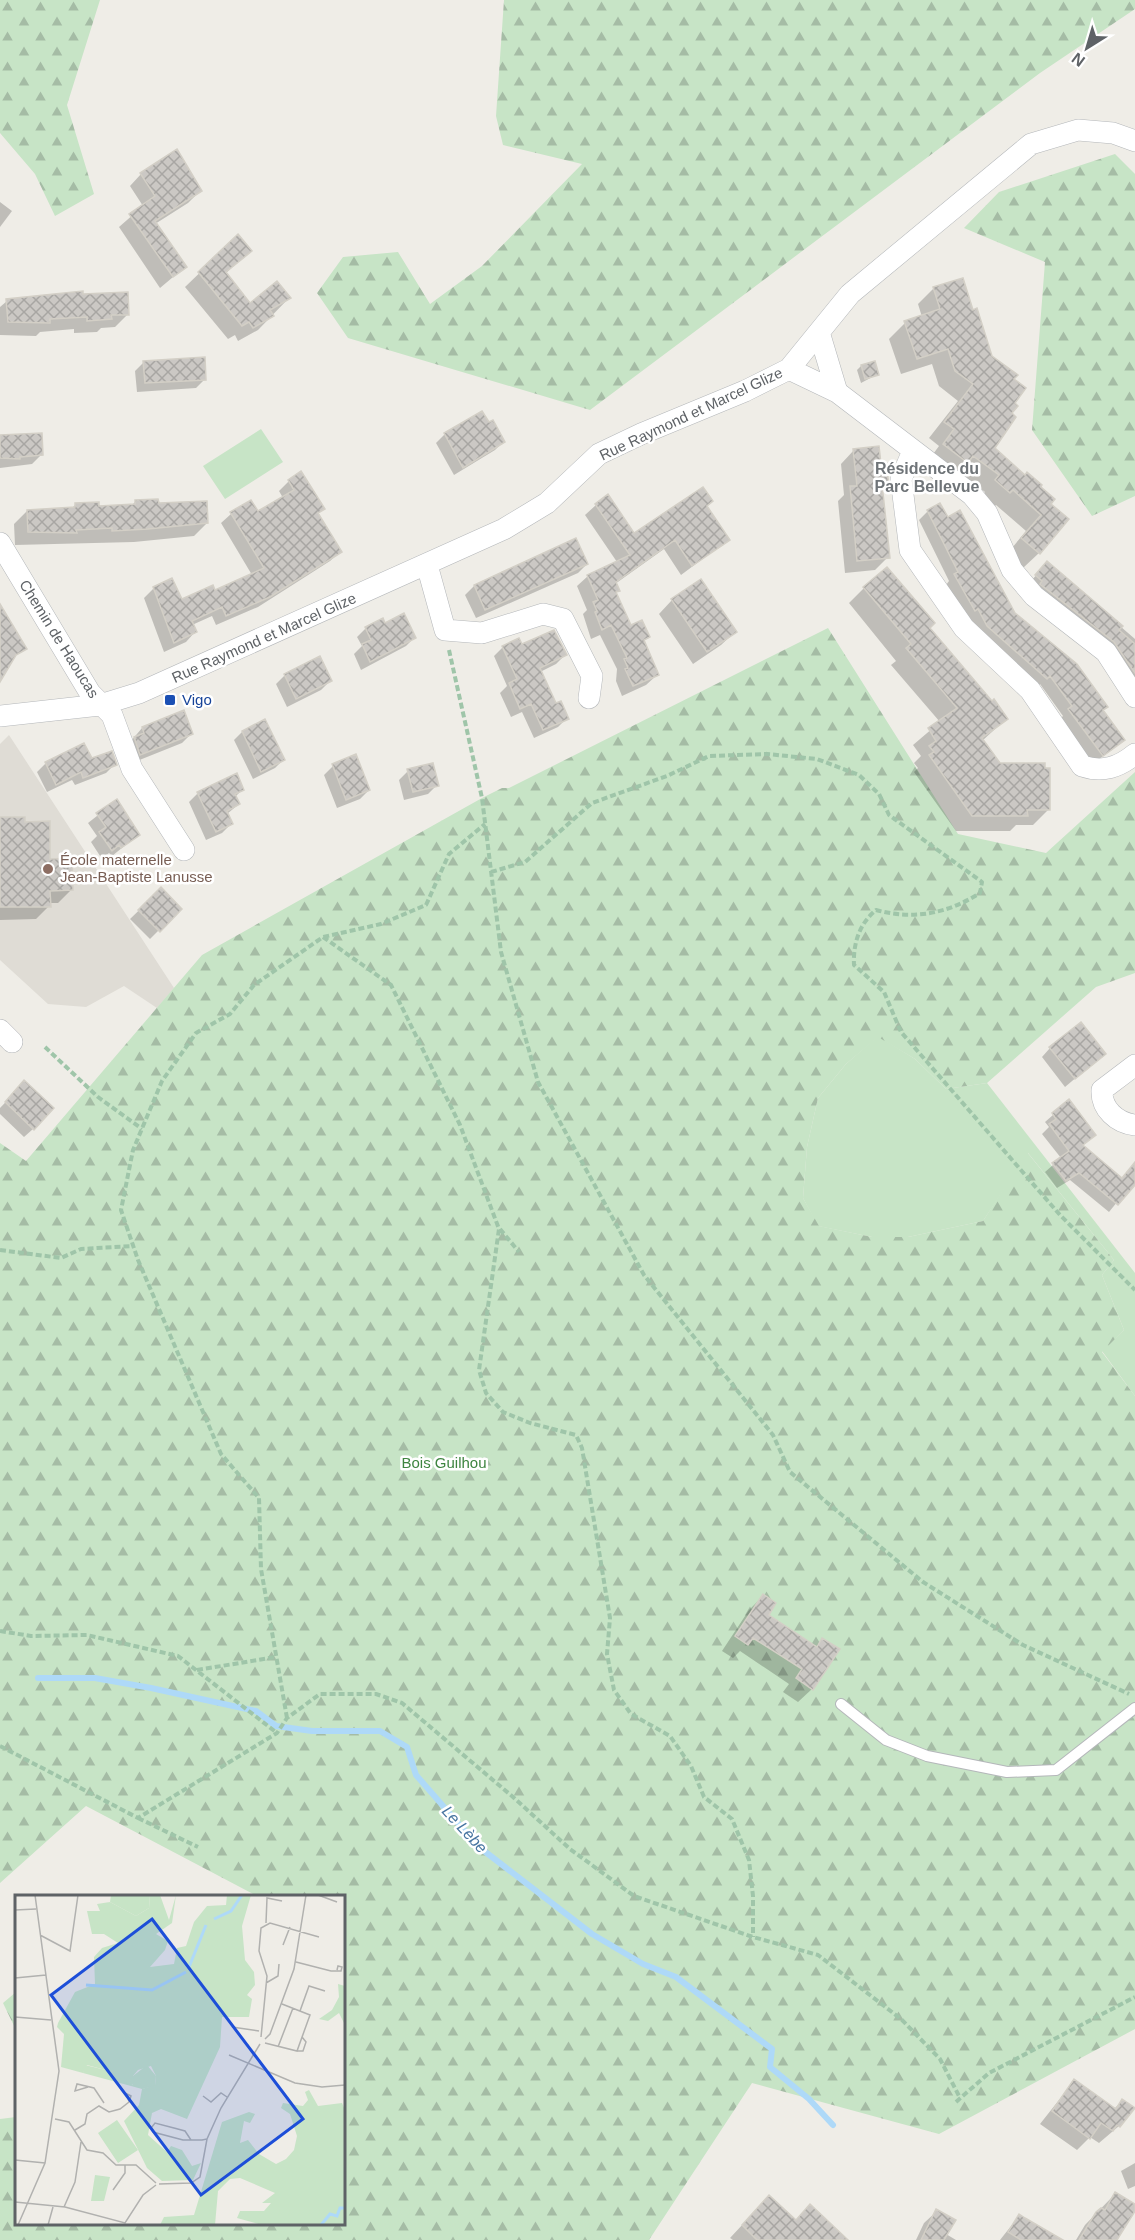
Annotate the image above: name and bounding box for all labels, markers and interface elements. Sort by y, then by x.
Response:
north arrow [1057,18,1117,78]
text: N [1069,49,1088,70]
street label: Rue Raymond et Marcel Glize [597,364,785,464]
district label: Résidence du Parc Bellevue [875,460,980,495]
street label: Chemin de Haoucas [16,577,103,701]
street label: Rue Raymond et Marcel Glize [169,589,359,686]
place label: Vigo [182,691,212,708]
marker: Vigo [163,693,177,707]
place label: École maternelle Jean-Baptiste Lanusse [60,851,213,885]
marker: École maternelle Jean-Baptiste Lanusse [41,862,55,876]
park label: Bois Guilhou [401,1454,487,1471]
water label: Le Lèbe [439,1802,491,1856]
inset map [15,1895,345,2225]

